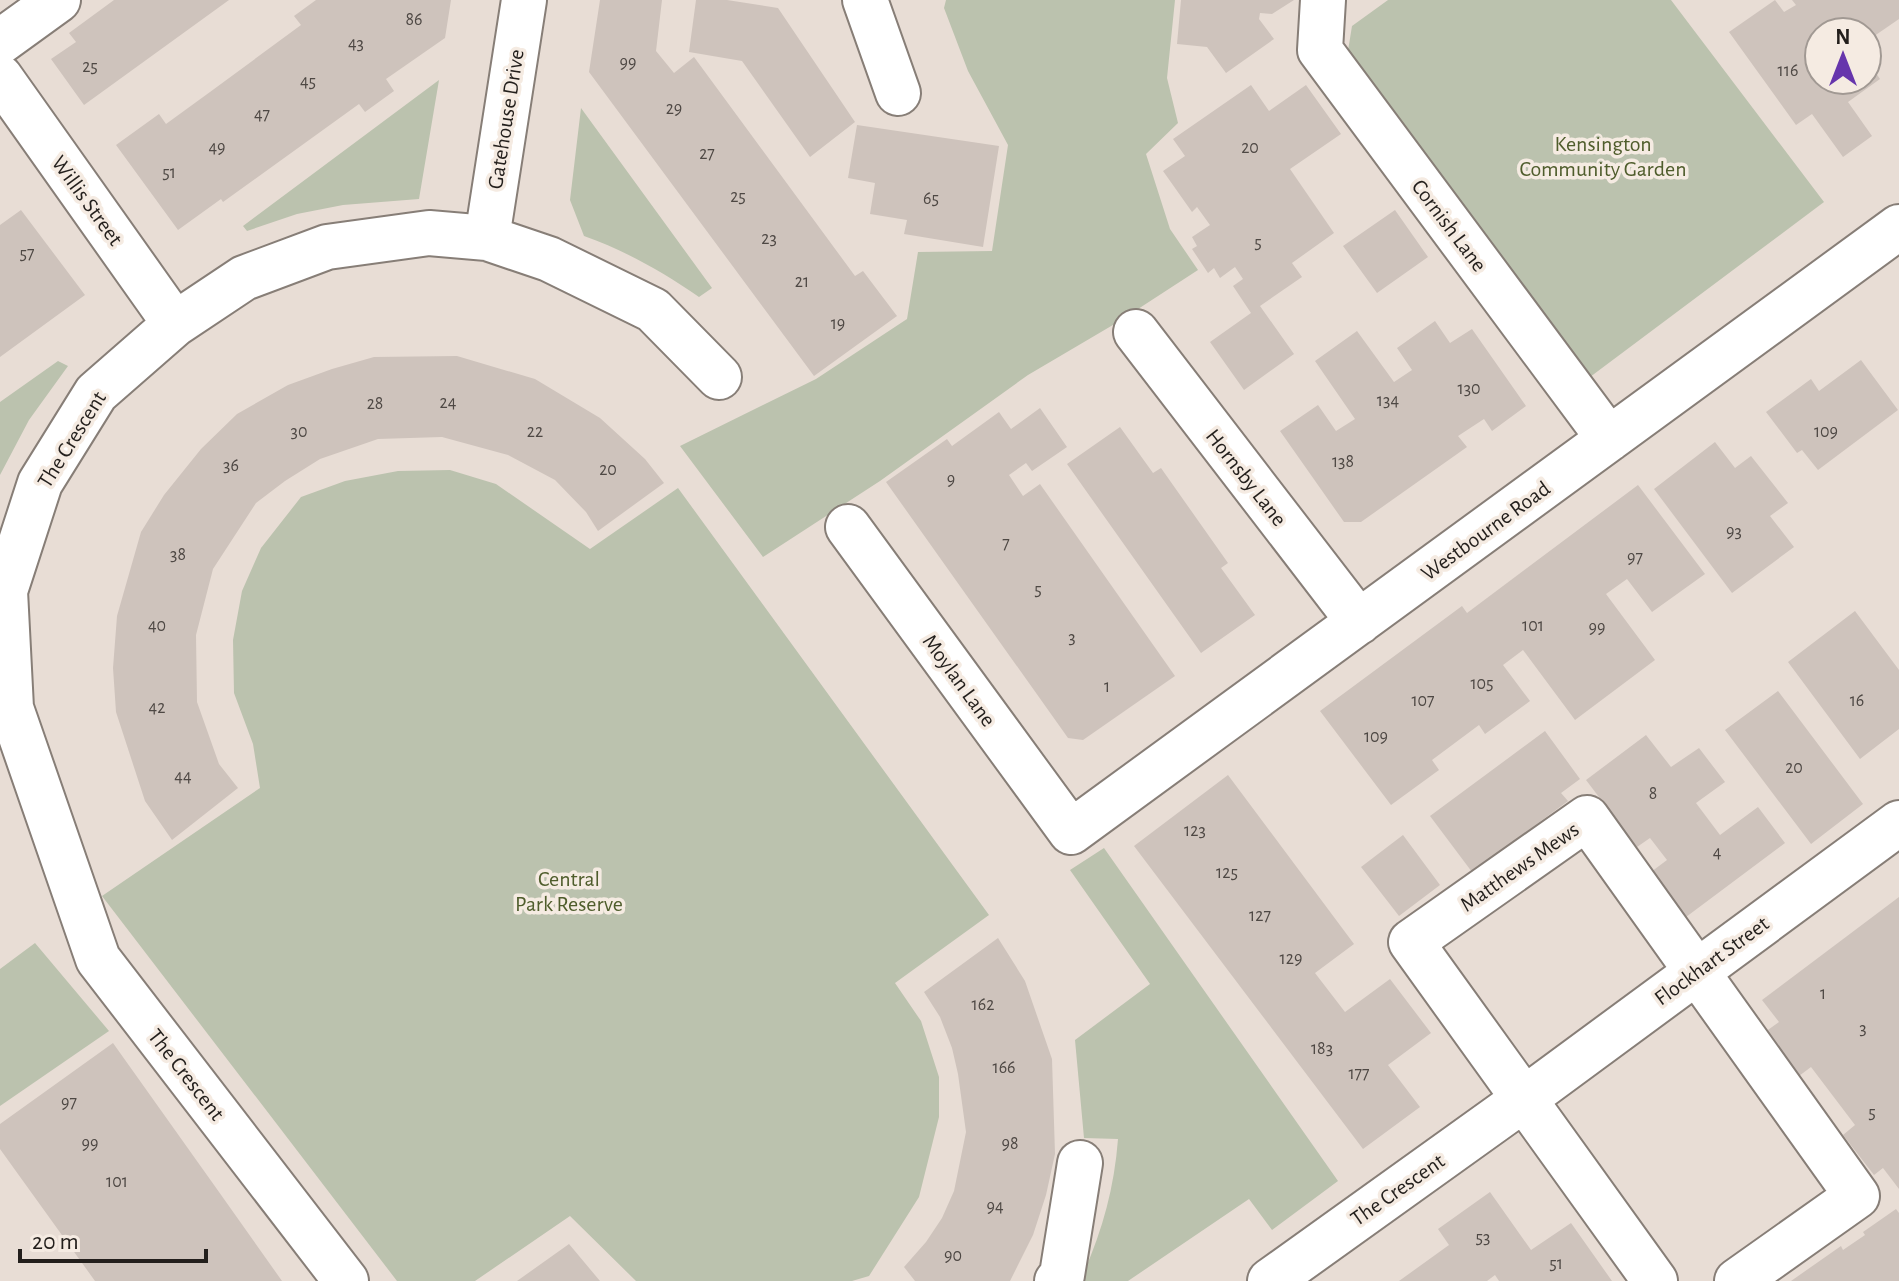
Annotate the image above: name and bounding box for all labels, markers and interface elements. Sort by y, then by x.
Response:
house number: 86 [406,11,423,29]
north arrow [1803,16,1883,96]
text: N [1835,26,1851,48]
house number: 43 [348,35,364,53]
street label: Gatehouse Drive [484,48,528,191]
house number: 99 [620,54,636,72]
house number: 25 [82,58,98,76]
house number: 116 [1778,62,1798,80]
house number: 45 [300,73,316,91]
house number: 29 [666,100,682,118]
house number: 47 [254,106,270,124]
park label: Kensington Community Garden [1519,133,1687,180]
house number: 49 [208,139,226,157]
house number: 20 [1241,139,1259,157]
house number: 27 [699,145,715,163]
street label: Willis Street [48,152,127,249]
house number: 51 [162,164,176,182]
street label: Cornish Lane [1408,175,1491,276]
house number: 25 [730,188,746,206]
house number: 65 [923,190,939,208]
house number: 23 [761,230,777,248]
house number: 5 [1254,234,1262,252]
house number: 57 [19,245,35,263]
house number: 21 [795,273,809,291]
house number: 19 [831,315,845,333]
house number: 130 [1457,380,1481,398]
street label: The Crescent [34,387,110,492]
house number: 134 [1377,392,1399,410]
house number: 24 [440,394,457,412]
house number: 28 [367,395,383,413]
house number: 30 [291,423,307,441]
house number: 22 [527,423,543,441]
house number: 109 [1814,423,1838,441]
street label: Hornsby Lane [1202,425,1291,530]
house number: 138 [1332,453,1354,471]
house number: 36 [223,457,239,475]
house number: 20 [599,461,617,479]
house number: 9 [947,471,955,489]
street label: Westbourne Road [1417,477,1554,585]
house number: 93 [1726,523,1742,541]
house number: 7 [1002,535,1010,553]
house number: 38 [170,546,186,564]
house number: 97 [1627,549,1643,567]
house number: 5 [1034,581,1042,599]
house number: 40 [148,617,166,635]
house number: 101 [1522,617,1544,635]
house number: 99 [1589,619,1605,637]
house number: 3 [1068,629,1076,647]
street label: Moylan Lane [919,631,1000,731]
house number: 105 [1470,675,1494,693]
house number: 1 [1104,678,1110,696]
house number: 107 [1411,692,1435,710]
house number: 16 [1850,692,1864,710]
house number: 42 [149,699,165,717]
house number: 109 [1364,728,1388,746]
house number: 20 [1785,759,1803,777]
house number: 44 [174,768,192,786]
house number: 8 [1649,785,1657,803]
street label: Matthews Mews [1456,818,1583,916]
house number: 123 [1184,822,1206,840]
house number: 4 [1713,844,1722,862]
house number: 125 [1216,864,1238,882]
park label: Central Park Reserve [515,868,623,915]
house number: 127 [1249,907,1271,925]
street label: Flockhart Street [1650,912,1773,1009]
house number: 129 [1280,950,1302,968]
house number: 1 [1820,985,1826,1003]
house number: 162 [972,996,994,1014]
house number: 3 [1859,1020,1867,1038]
street label: The Crescent [144,1025,228,1124]
house number: 183 [1311,1040,1333,1058]
house number: 166 [992,1059,1016,1077]
house number: 177 [1348,1065,1370,1083]
house number: 97 [61,1094,77,1112]
house number: 5 [1868,1104,1876,1122]
house number: 99 [82,1135,98,1153]
house number: 98 [1002,1135,1019,1153]
street label: The Crescent [1347,1150,1449,1230]
house number: 101 [106,1173,128,1191]
house number: 94 [986,1198,1004,1216]
scale bar [20,1213,206,1263]
house number: 53 [1476,1229,1490,1247]
text: 20 m [32,1230,79,1254]
house number: 90 [944,1247,962,1265]
house number: 51 [1549,1255,1563,1273]

